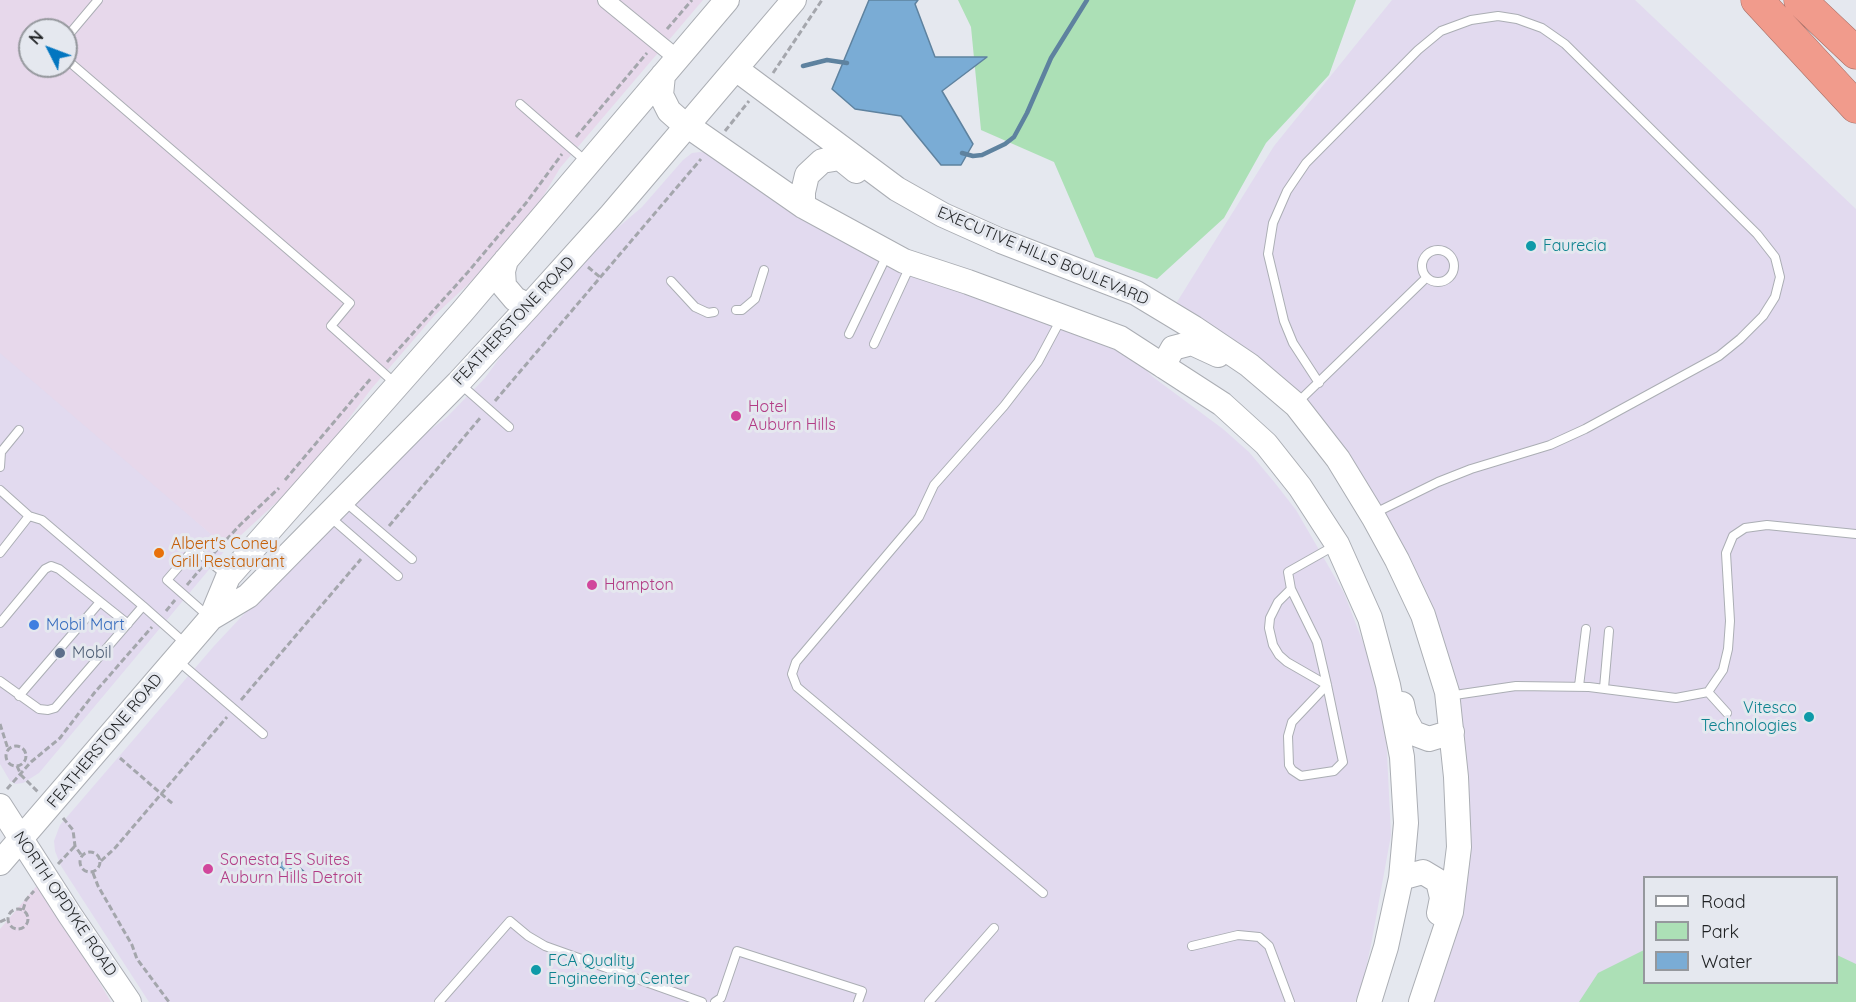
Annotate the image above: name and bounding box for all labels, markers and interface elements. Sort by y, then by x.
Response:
north arrow [18,18,78,78]
text: N [25,26,47,48]
street label: EXECUTIVE HILLS BOULEVARD [934,203,1152,309]
place label: Faurecia [1543,236,1607,256]
marker: Faurecia [1524,239,1538,253]
street label: FEATHERSTONE ROAD [449,253,579,389]
place label: Hotel Auburn Hills [748,397,836,435]
marker: Hotel Auburn Hills [729,409,743,423]
place label: Albert's Coney Grill Restaurant [171,534,285,572]
marker: Albert's Coney Grill Restaurant [152,546,166,560]
place label: Hampton [604,575,674,595]
marker: Hampton [585,578,599,592]
place label: Mobil Mart [46,615,125,635]
marker: Mobil Mart [27,618,41,632]
place label: Mobil [72,643,112,663]
marker: Mobil [53,646,67,660]
street label: FEATHERSTONE ROAD [43,670,167,812]
place label: Vitesco Technologies [1701,698,1797,736]
marker: Vitesco Technologies [1802,710,1816,724]
street label: NORTH OPDYKE ROAD [9,828,121,980]
place label: Sonesta ES Suites Auburn Hills Detroit [220,850,362,888]
marker: Sonesta ES Suites Auburn Hills Detroit [201,862,215,876]
legend [1643,876,1838,984]
text: Road [1701,890,1746,913]
text: Park [1701,920,1739,943]
text: Water [1701,950,1752,973]
place label: FCA Quality Engineering Center [548,951,690,989]
marker: FCA Quality Engineering Center [529,963,543,977]

